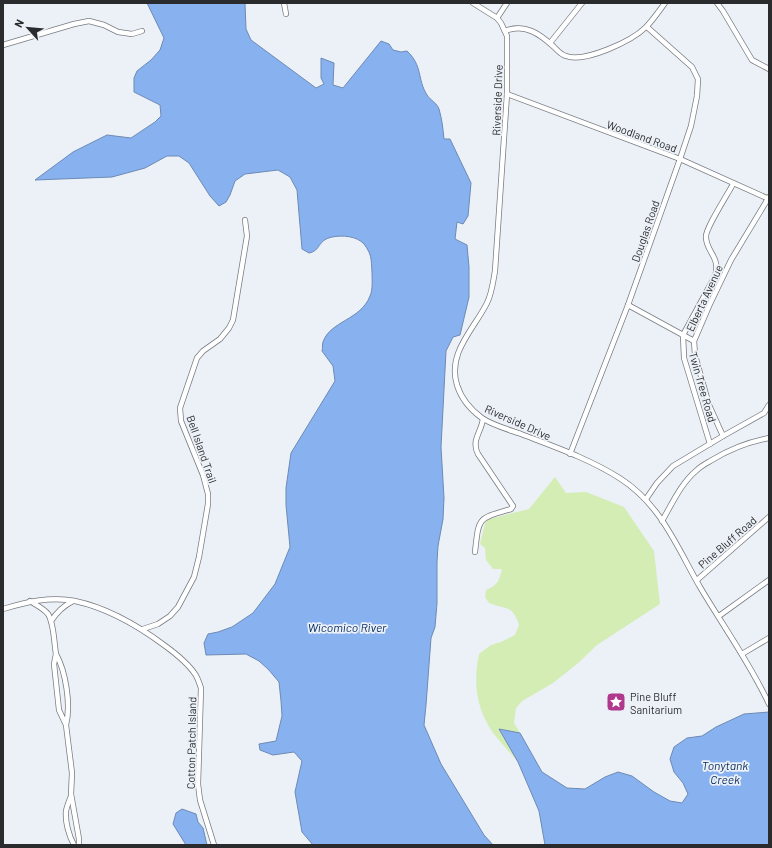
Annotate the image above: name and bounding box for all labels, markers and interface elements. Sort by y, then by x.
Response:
north arrow [8,8,48,48]
text: N [11,17,26,29]
street label: Riverside Drive [489,64,505,136]
street label: Woodland Road [605,117,679,155]
street label: Douglas Road [628,198,662,264]
street label: Elberta Avenue [683,263,725,333]
street label: Twin Tree Road [687,350,719,424]
street label: Riverside Drive [483,402,553,442]
street label: Bell Island Trail [184,413,220,485]
street label: Pine Bluff Road [695,513,759,571]
water label: Wicomico River [308,620,387,634]
place label: Pine Bluff Sanitarium [630,690,682,716]
place icon: Pine Bluff Sanitarium [605,691,627,713]
street label: Cotton Patch Island [184,697,198,789]
water label: Tonytank Creek [702,758,748,786]

